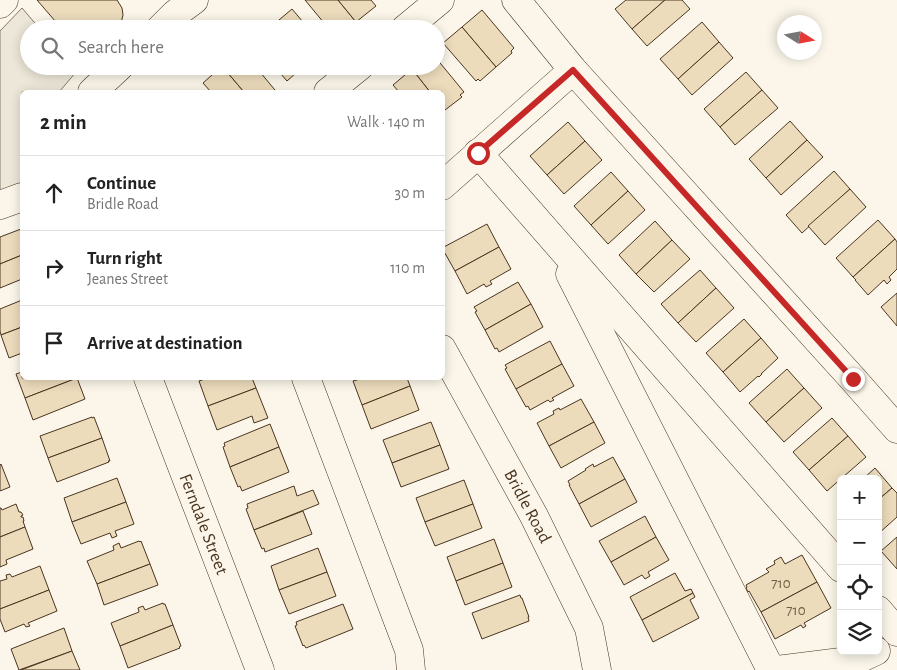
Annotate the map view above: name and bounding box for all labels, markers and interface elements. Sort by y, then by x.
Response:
north arrow [777,15,822,60]
search box [20,20,445,75]
icon: search [38,34,66,62]
text: Search here [78,38,164,57]
text: 2 min [40,112,87,133]
text: Walk · 140 m [347,114,425,130]
route start [467,142,490,165]
text: Continue [87,174,156,193]
icon: ahead [40,179,68,207]
text: 30 m [395,185,425,201]
text: Bridle Road [87,196,159,212]
text: Turn right [87,249,162,268]
icon: right [40,254,68,282]
text: 110 m [390,260,425,276]
text: Jeanes Street [87,271,168,287]
icon: arrive [40,329,68,357]
text: Arrive at destination [87,334,243,353]
route end [842,368,865,391]
street label: Bridle Road [500,467,554,546]
street label: Ferndale Street [176,472,231,577]
map controls [837,475,882,655]
button: + [837,475,882,520]
button: − [837,520,882,565]
button: locate [837,565,882,610]
house number: 710 [771,576,791,591]
house number: 710 [786,603,806,618]
button: layers [837,610,882,655]

